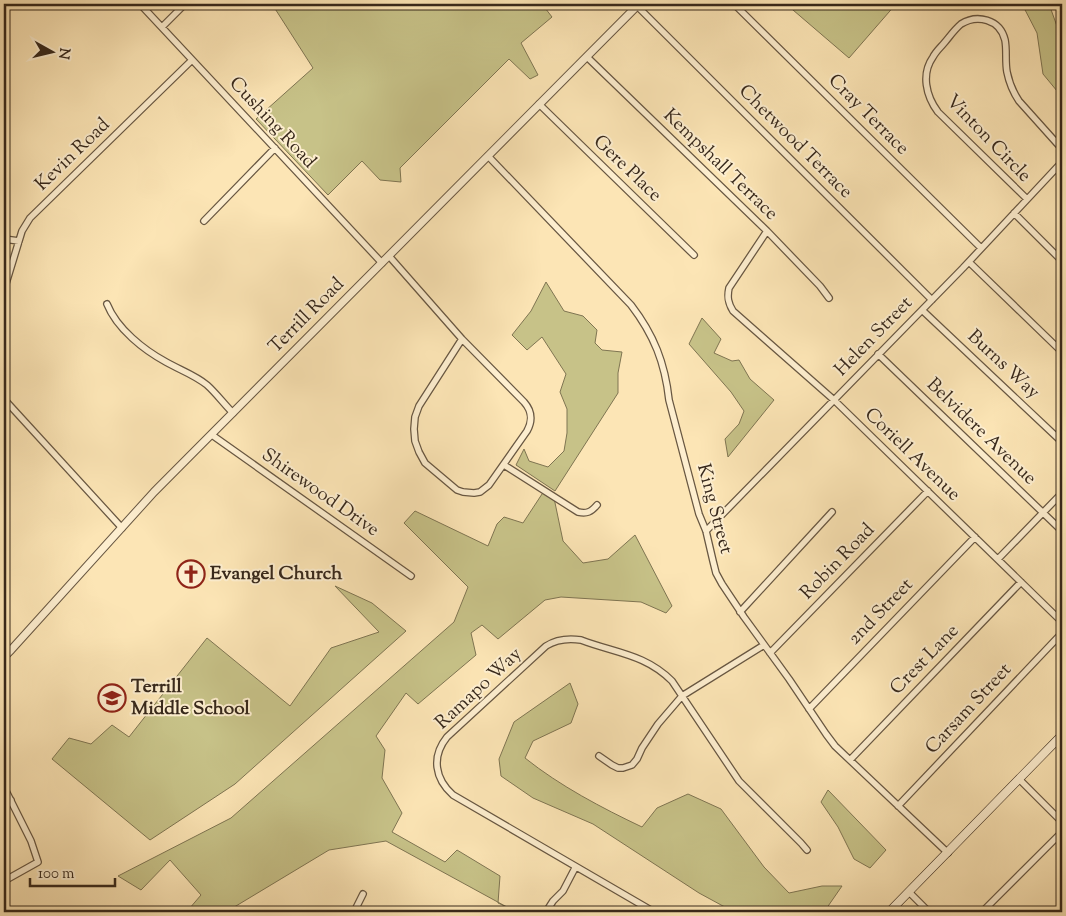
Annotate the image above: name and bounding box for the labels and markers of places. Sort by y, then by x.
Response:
church icon: Evangel Church [176,559,206,589]
place label: Evangel Church [210,561,343,588]
place label: Terrill Middle School [131,674,251,723]
school or university icon: Terrill Middle School [97,683,127,713]

